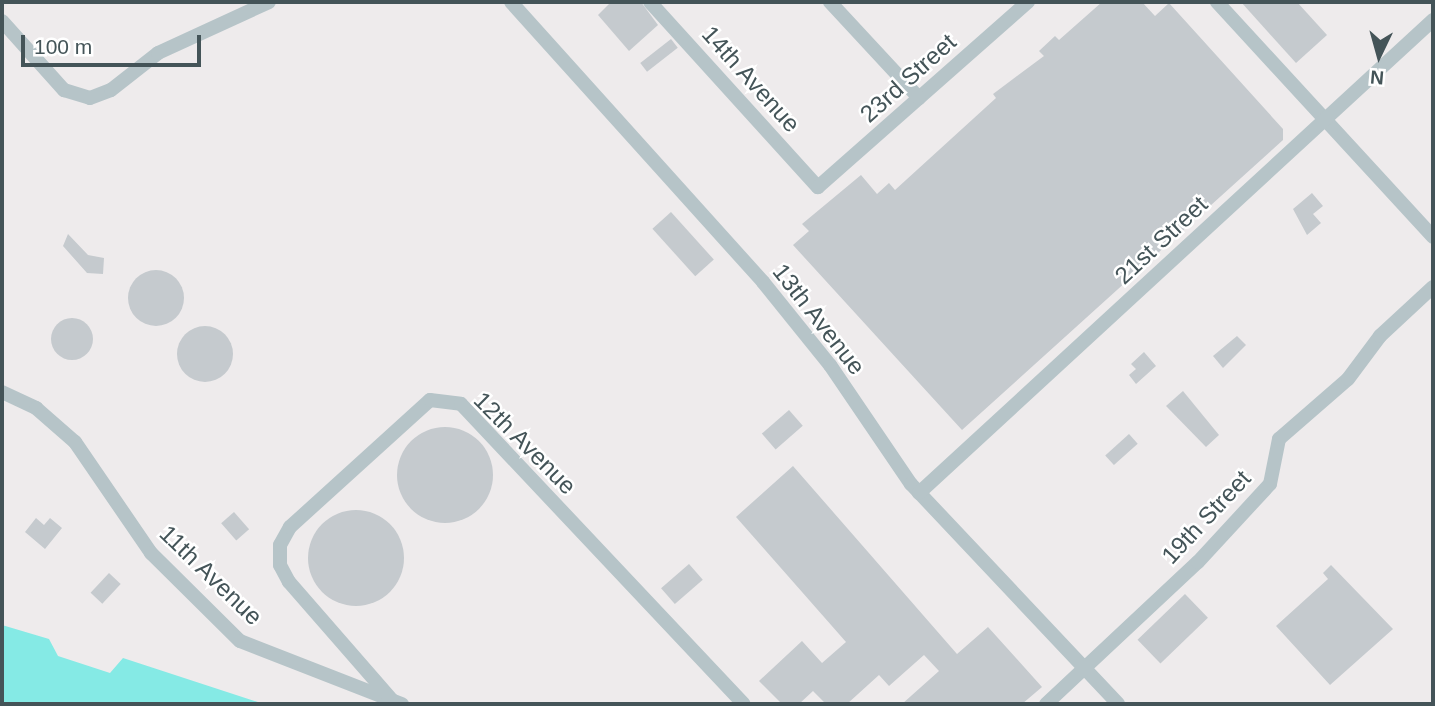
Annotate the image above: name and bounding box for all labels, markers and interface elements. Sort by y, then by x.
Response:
street label: 14th Avenue [695,19,807,139]
scale bar [24,21,205,65]
north arrow [1344,21,1414,91]
street label: 23rd Street [854,28,962,128]
text: 100 m [34,35,92,58]
text: N [1369,66,1385,88]
street label: 21st Street [1109,190,1213,290]
street label: 13th Avenue [766,257,872,381]
street label: 12th Avenue [467,385,583,501]
street label: 19th Street [1155,464,1257,570]
street label: 11th Avenue [153,519,269,631]

